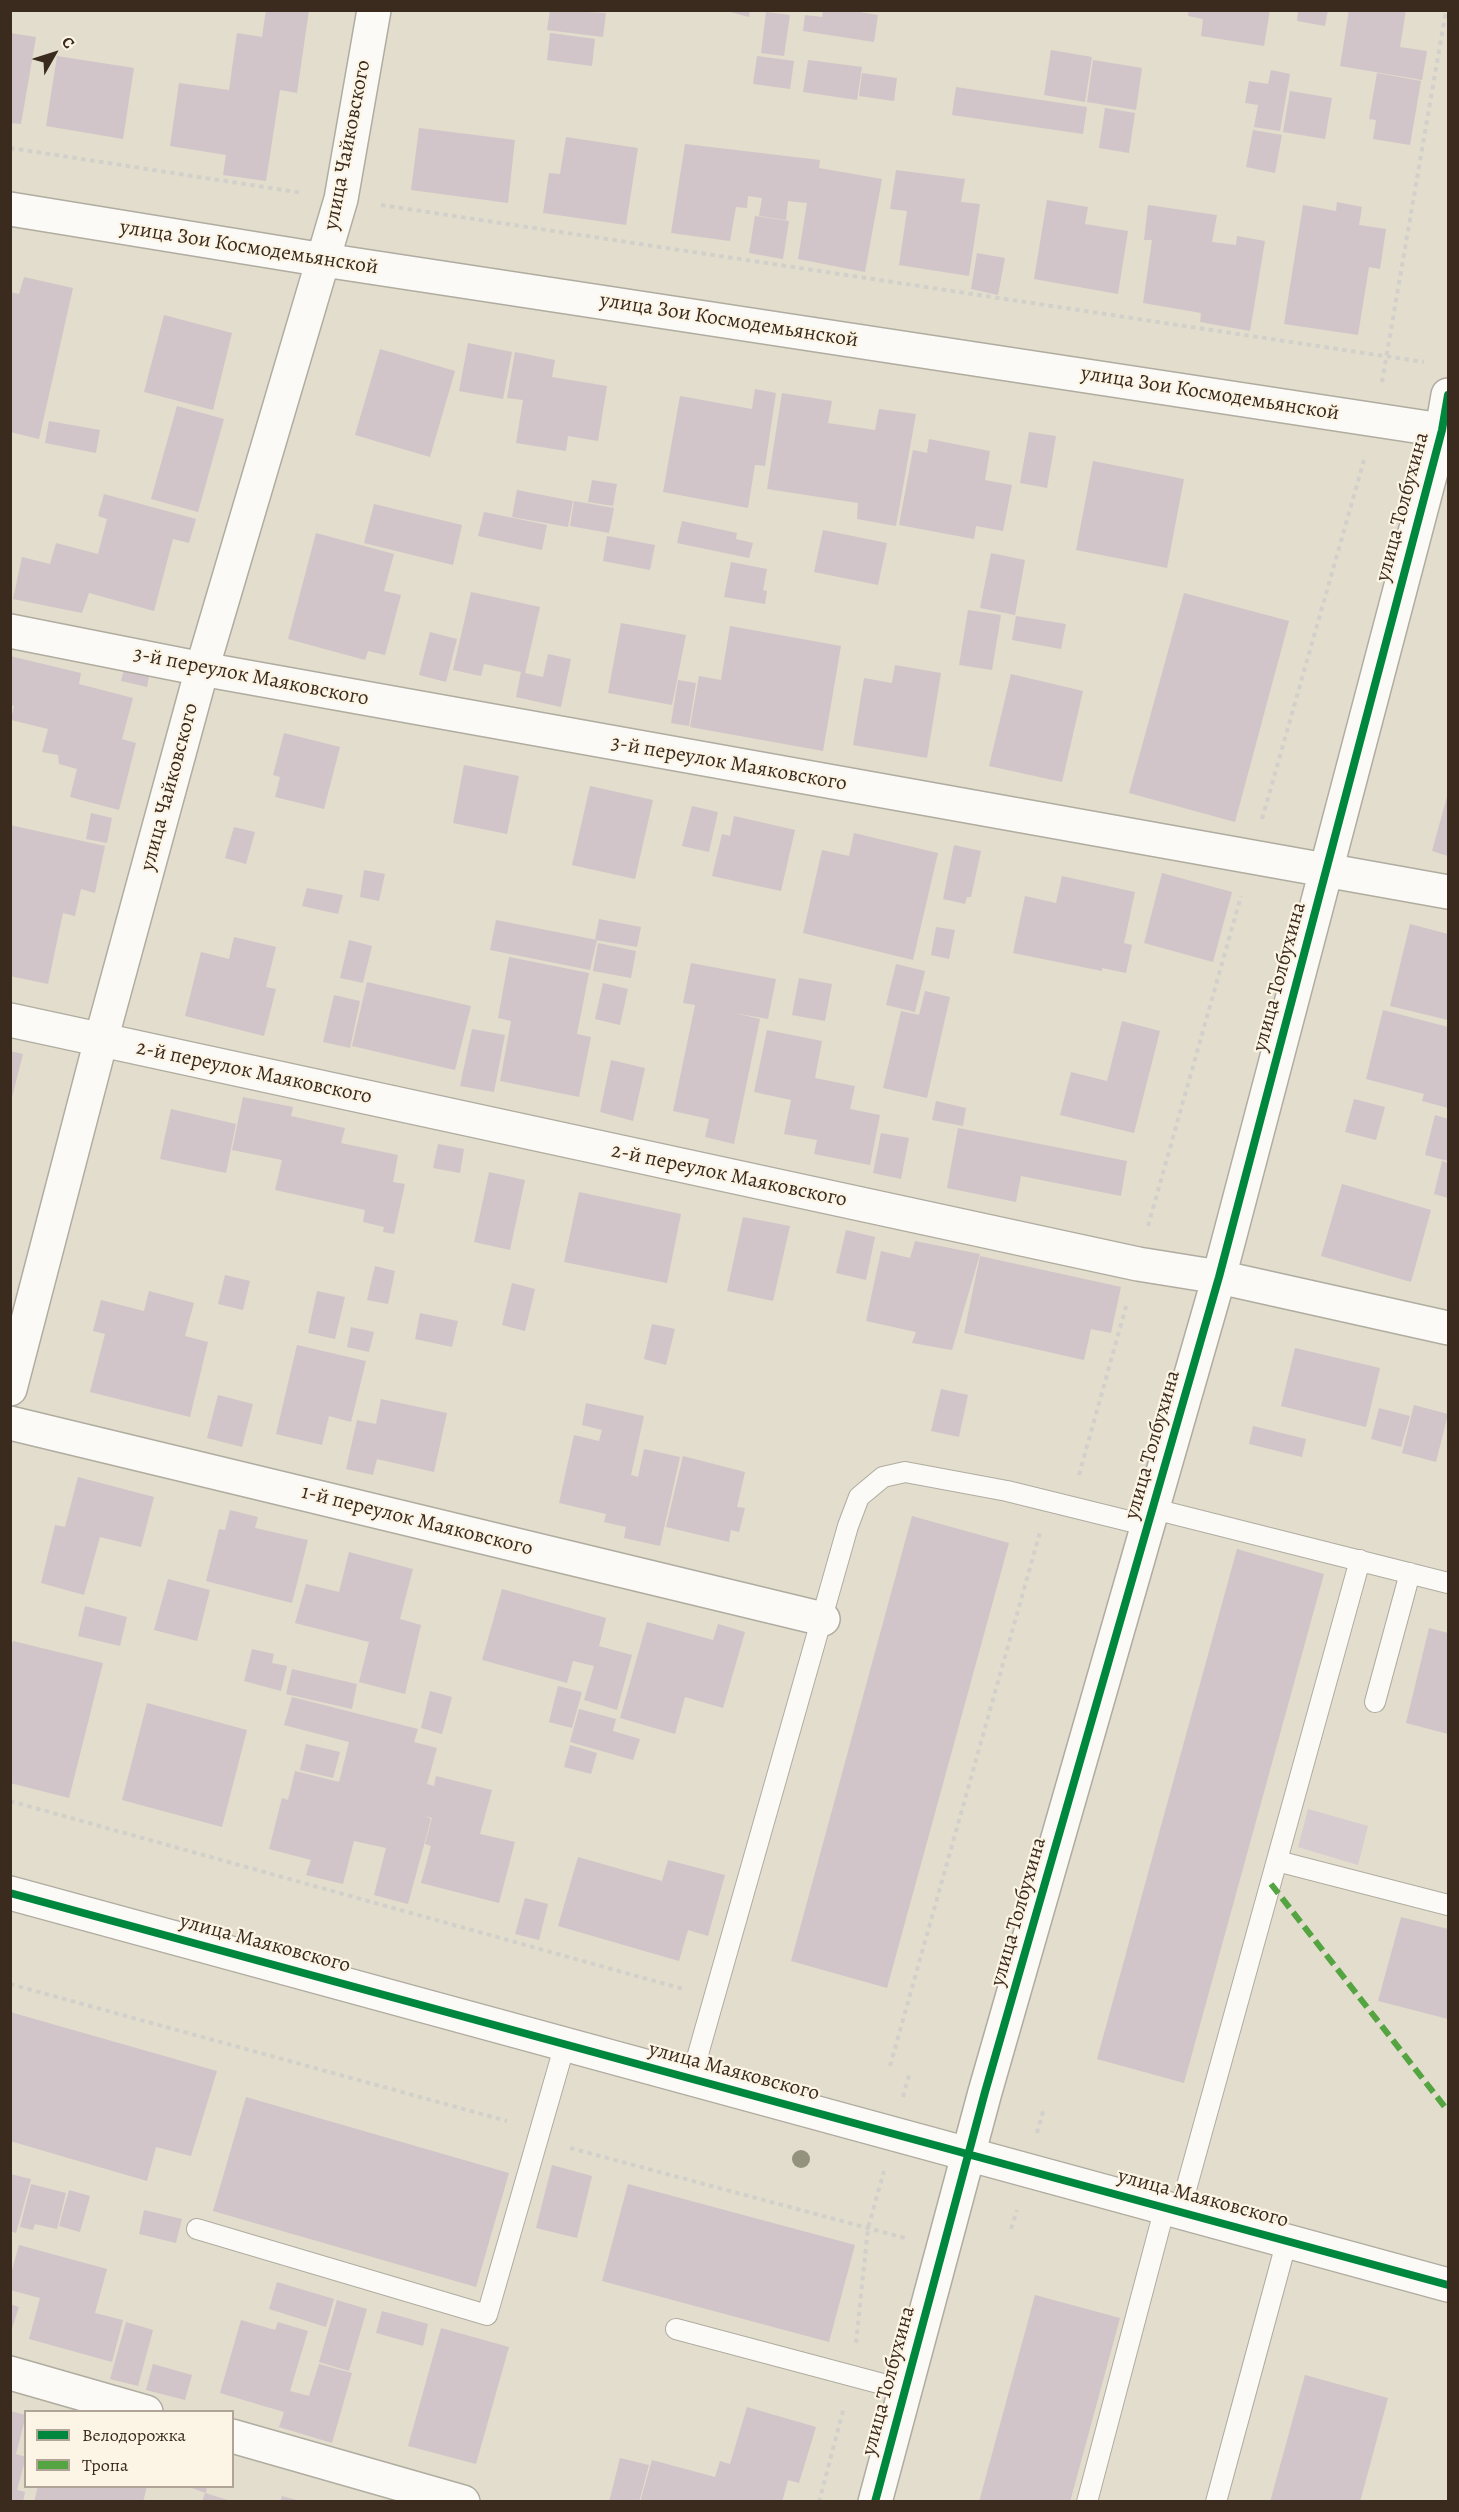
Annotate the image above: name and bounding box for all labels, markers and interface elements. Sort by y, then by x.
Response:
north arrow [24,24,84,84]
text: С [56,32,80,53]
street label: улица Чайковского [319,58,377,232]
street label: улица Зои Космодемьянской [118,215,380,281]
street label: улица Зои Космодемьянской [598,288,860,354]
street label: улица Зои Космодемьянской [1079,361,1341,427]
street label: улица Толбухина [1371,429,1435,585]
street label: 3-й переулок Маяковского [131,642,371,712]
street label: улица Чайковского [135,700,205,874]
street label: 3-й переулок Маяковского [609,731,849,797]
street label: улица Толбухина [1248,899,1312,1055]
street label: 2-й переулок Маяковского [134,1036,374,1110]
street label: 2-й переулок Маяковского [609,1139,849,1213]
street label: улица Толбухина [1120,1368,1186,1522]
street label: 1-й переулок Маяковского [299,1480,535,1562]
street label: улица Толбухина [986,1835,1052,1989]
street label: улица Маяковского [177,1909,353,1979]
street label: улица Маяковского [646,2037,822,2107]
street label: улица Маяковского [1115,2164,1291,2234]
street label: улица Толбухина [857,2303,921,2459]
legend [24,2410,234,2488]
text: Велодорожка [82,2423,186,2447]
text: Тропа [82,2453,128,2477]

